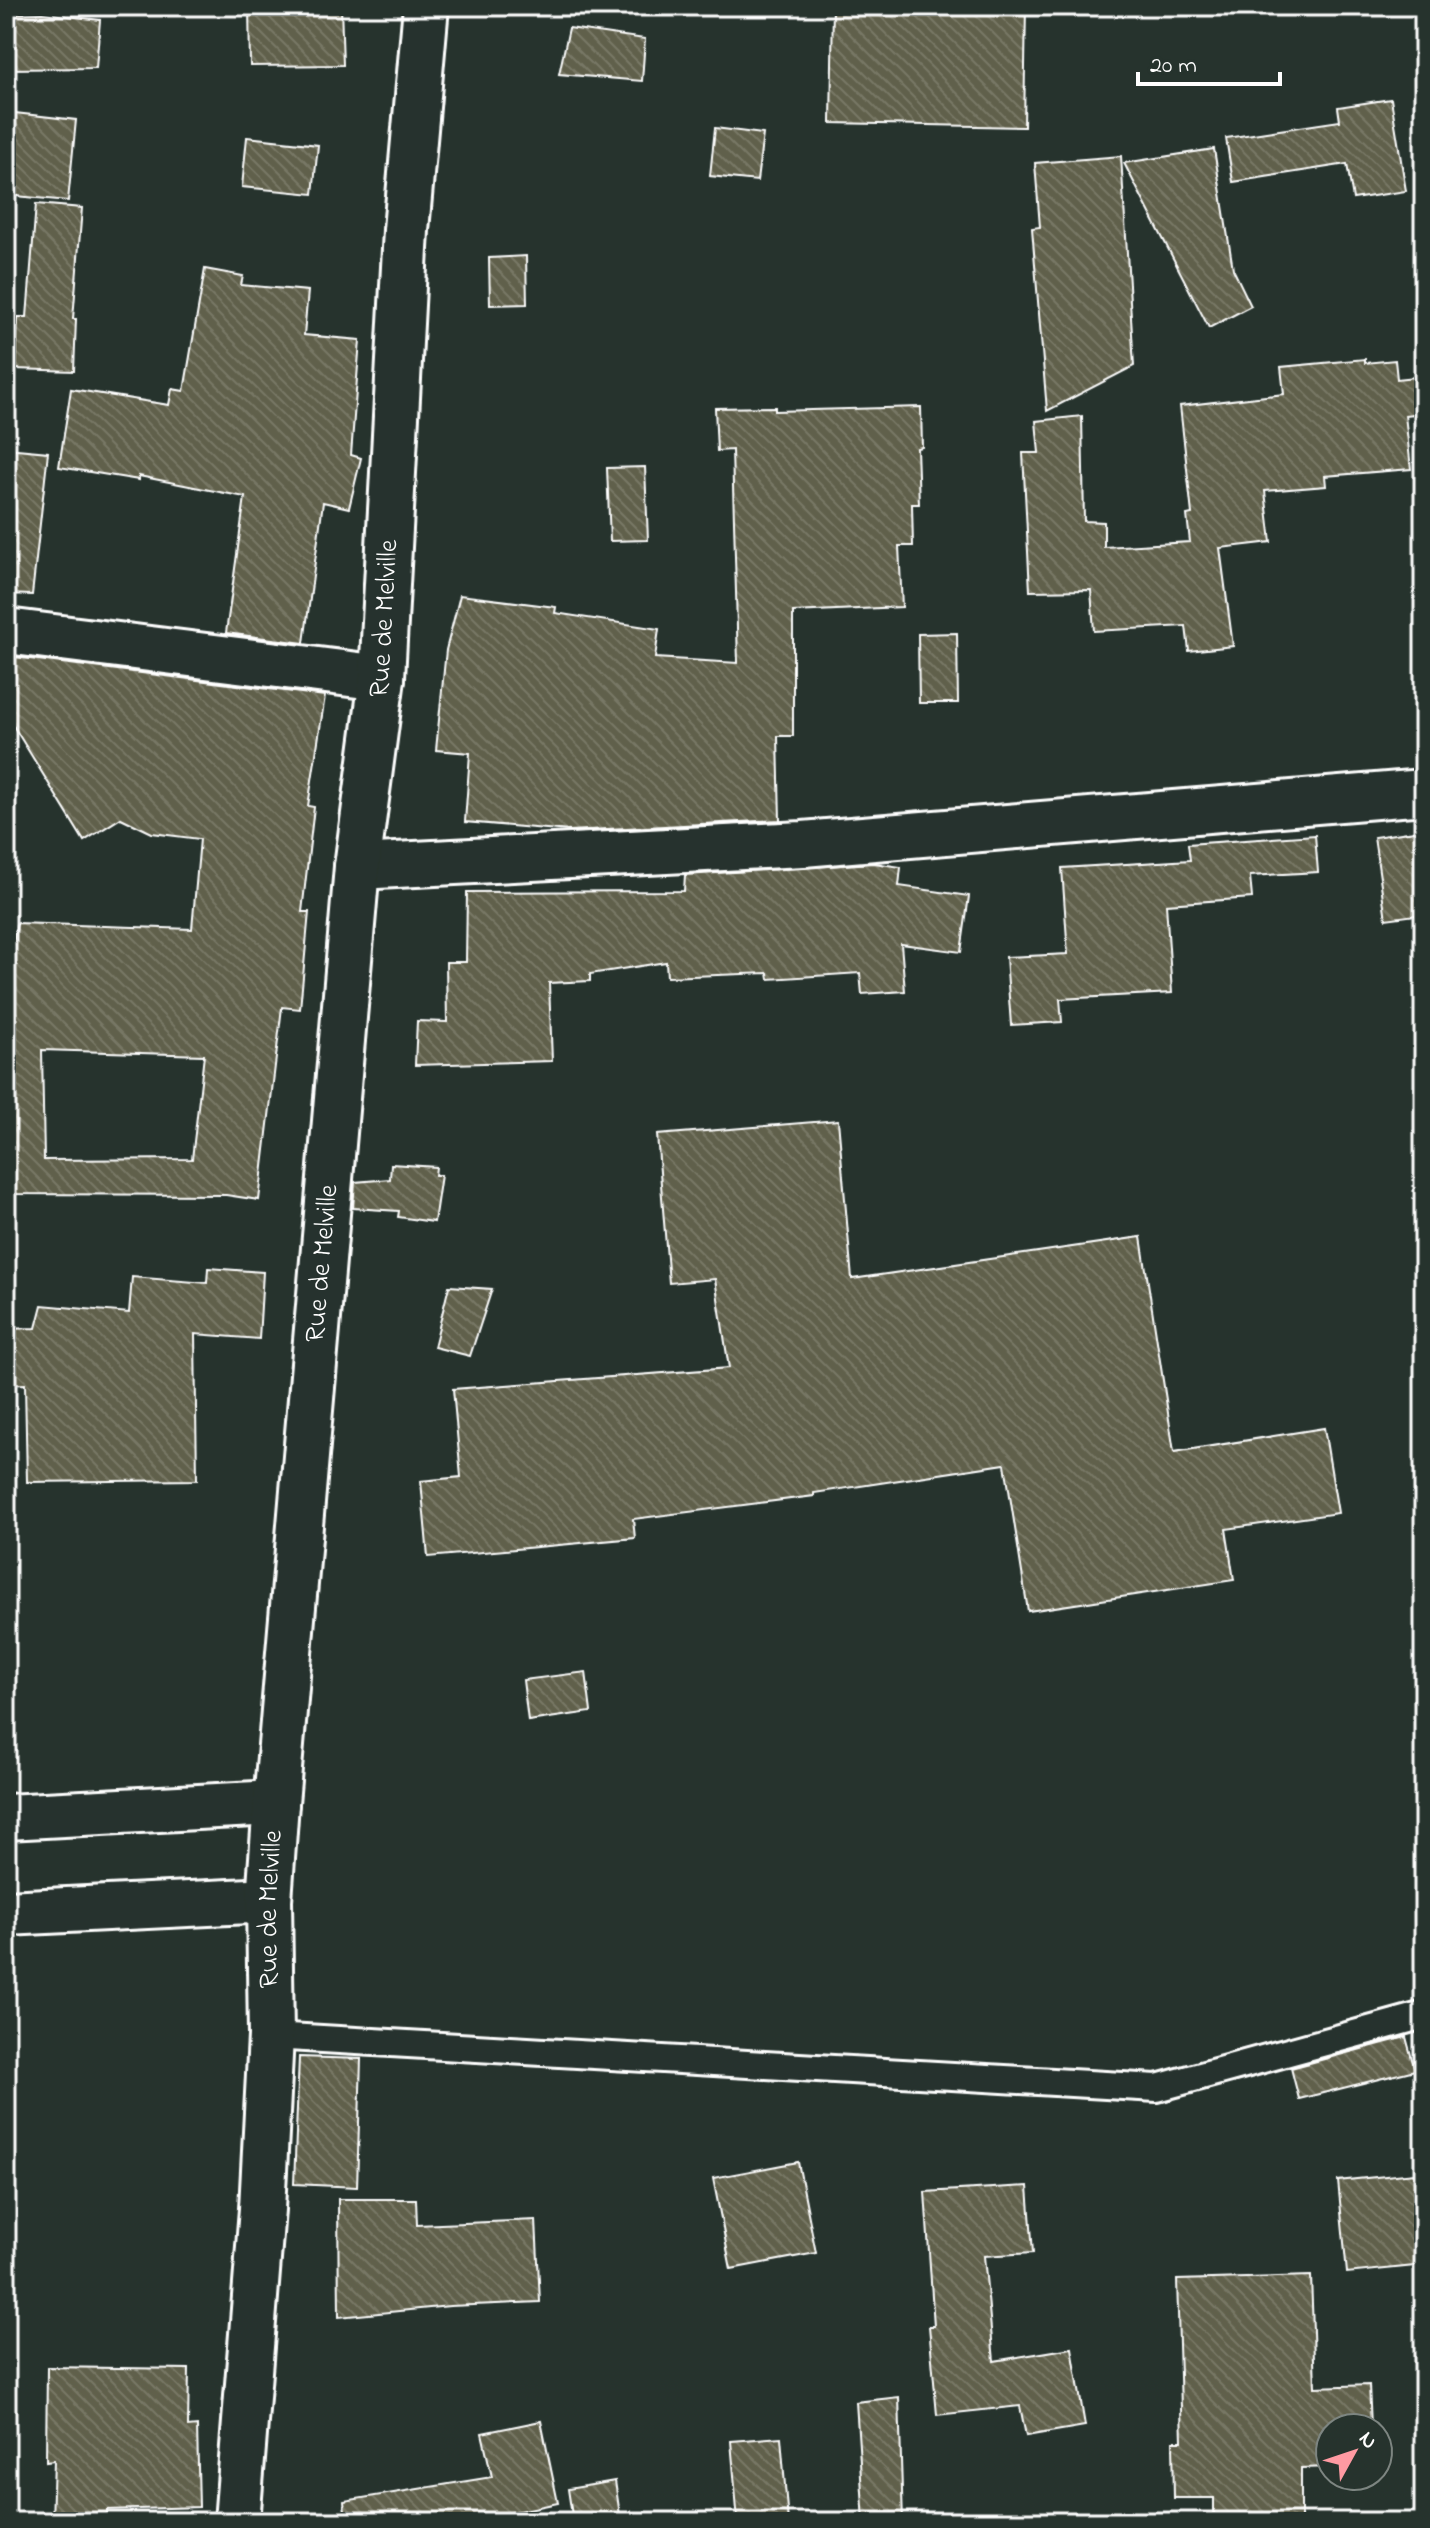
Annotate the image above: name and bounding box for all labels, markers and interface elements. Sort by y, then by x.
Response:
scale bar [1138,36,1280,86]
text: 20 m [1150,49,1197,84]
street label: Rue de Melville [359,538,410,700]
street label: Rue de Melville [295,1182,350,1344]
street label: Rue de Melville [248,1828,295,1989]
north arrow [1314,2412,1394,2492]
text: N [1350,2425,1384,2457]

